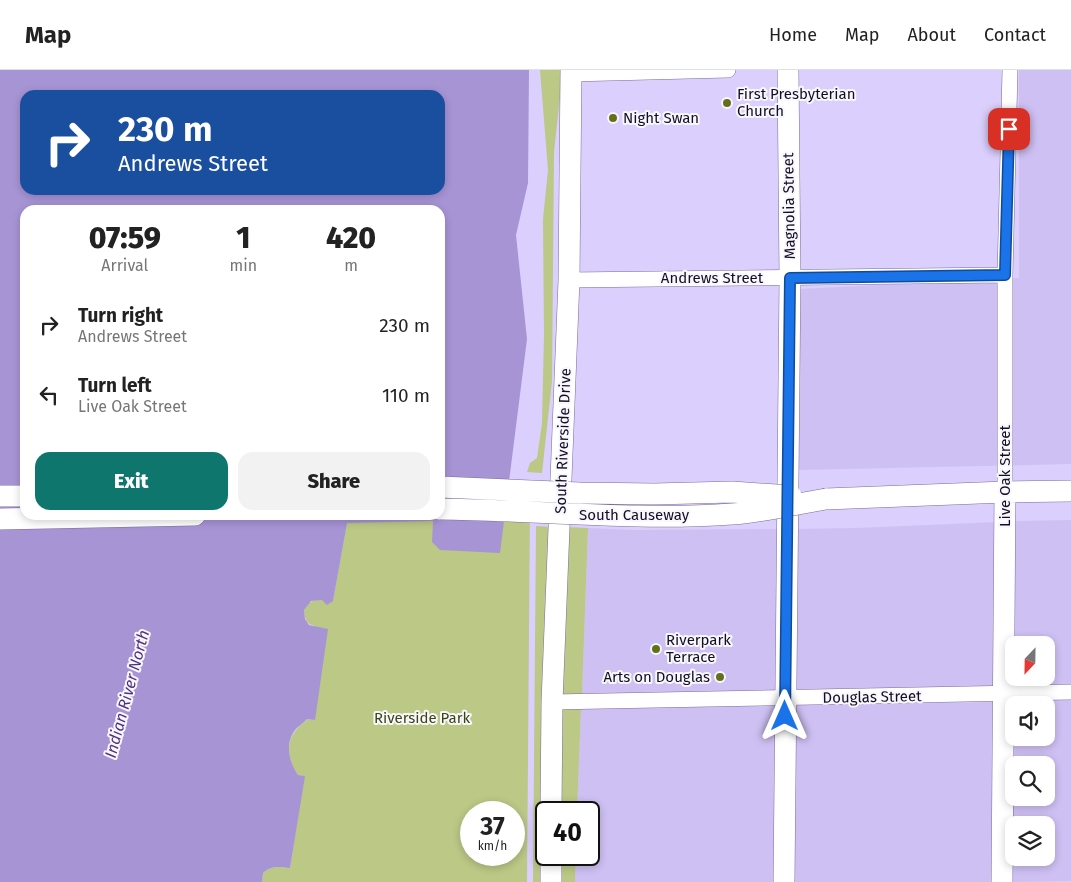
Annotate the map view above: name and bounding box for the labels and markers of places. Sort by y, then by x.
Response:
place label: First Presbyterian Church [737,85,856,120]
marker: First Presbyterian Church [721,97,733,109]
pin [988,108,1030,150]
place label: Night Swan [623,109,699,127]
marker: Night Swan [607,112,619,124]
place label: Riverpark Terrace [666,631,731,666]
marker: Riverpark Terrace [650,643,662,655]
place label: Arts on Douglas [603,668,710,686]
marker: Arts on Douglas [714,671,726,683]

